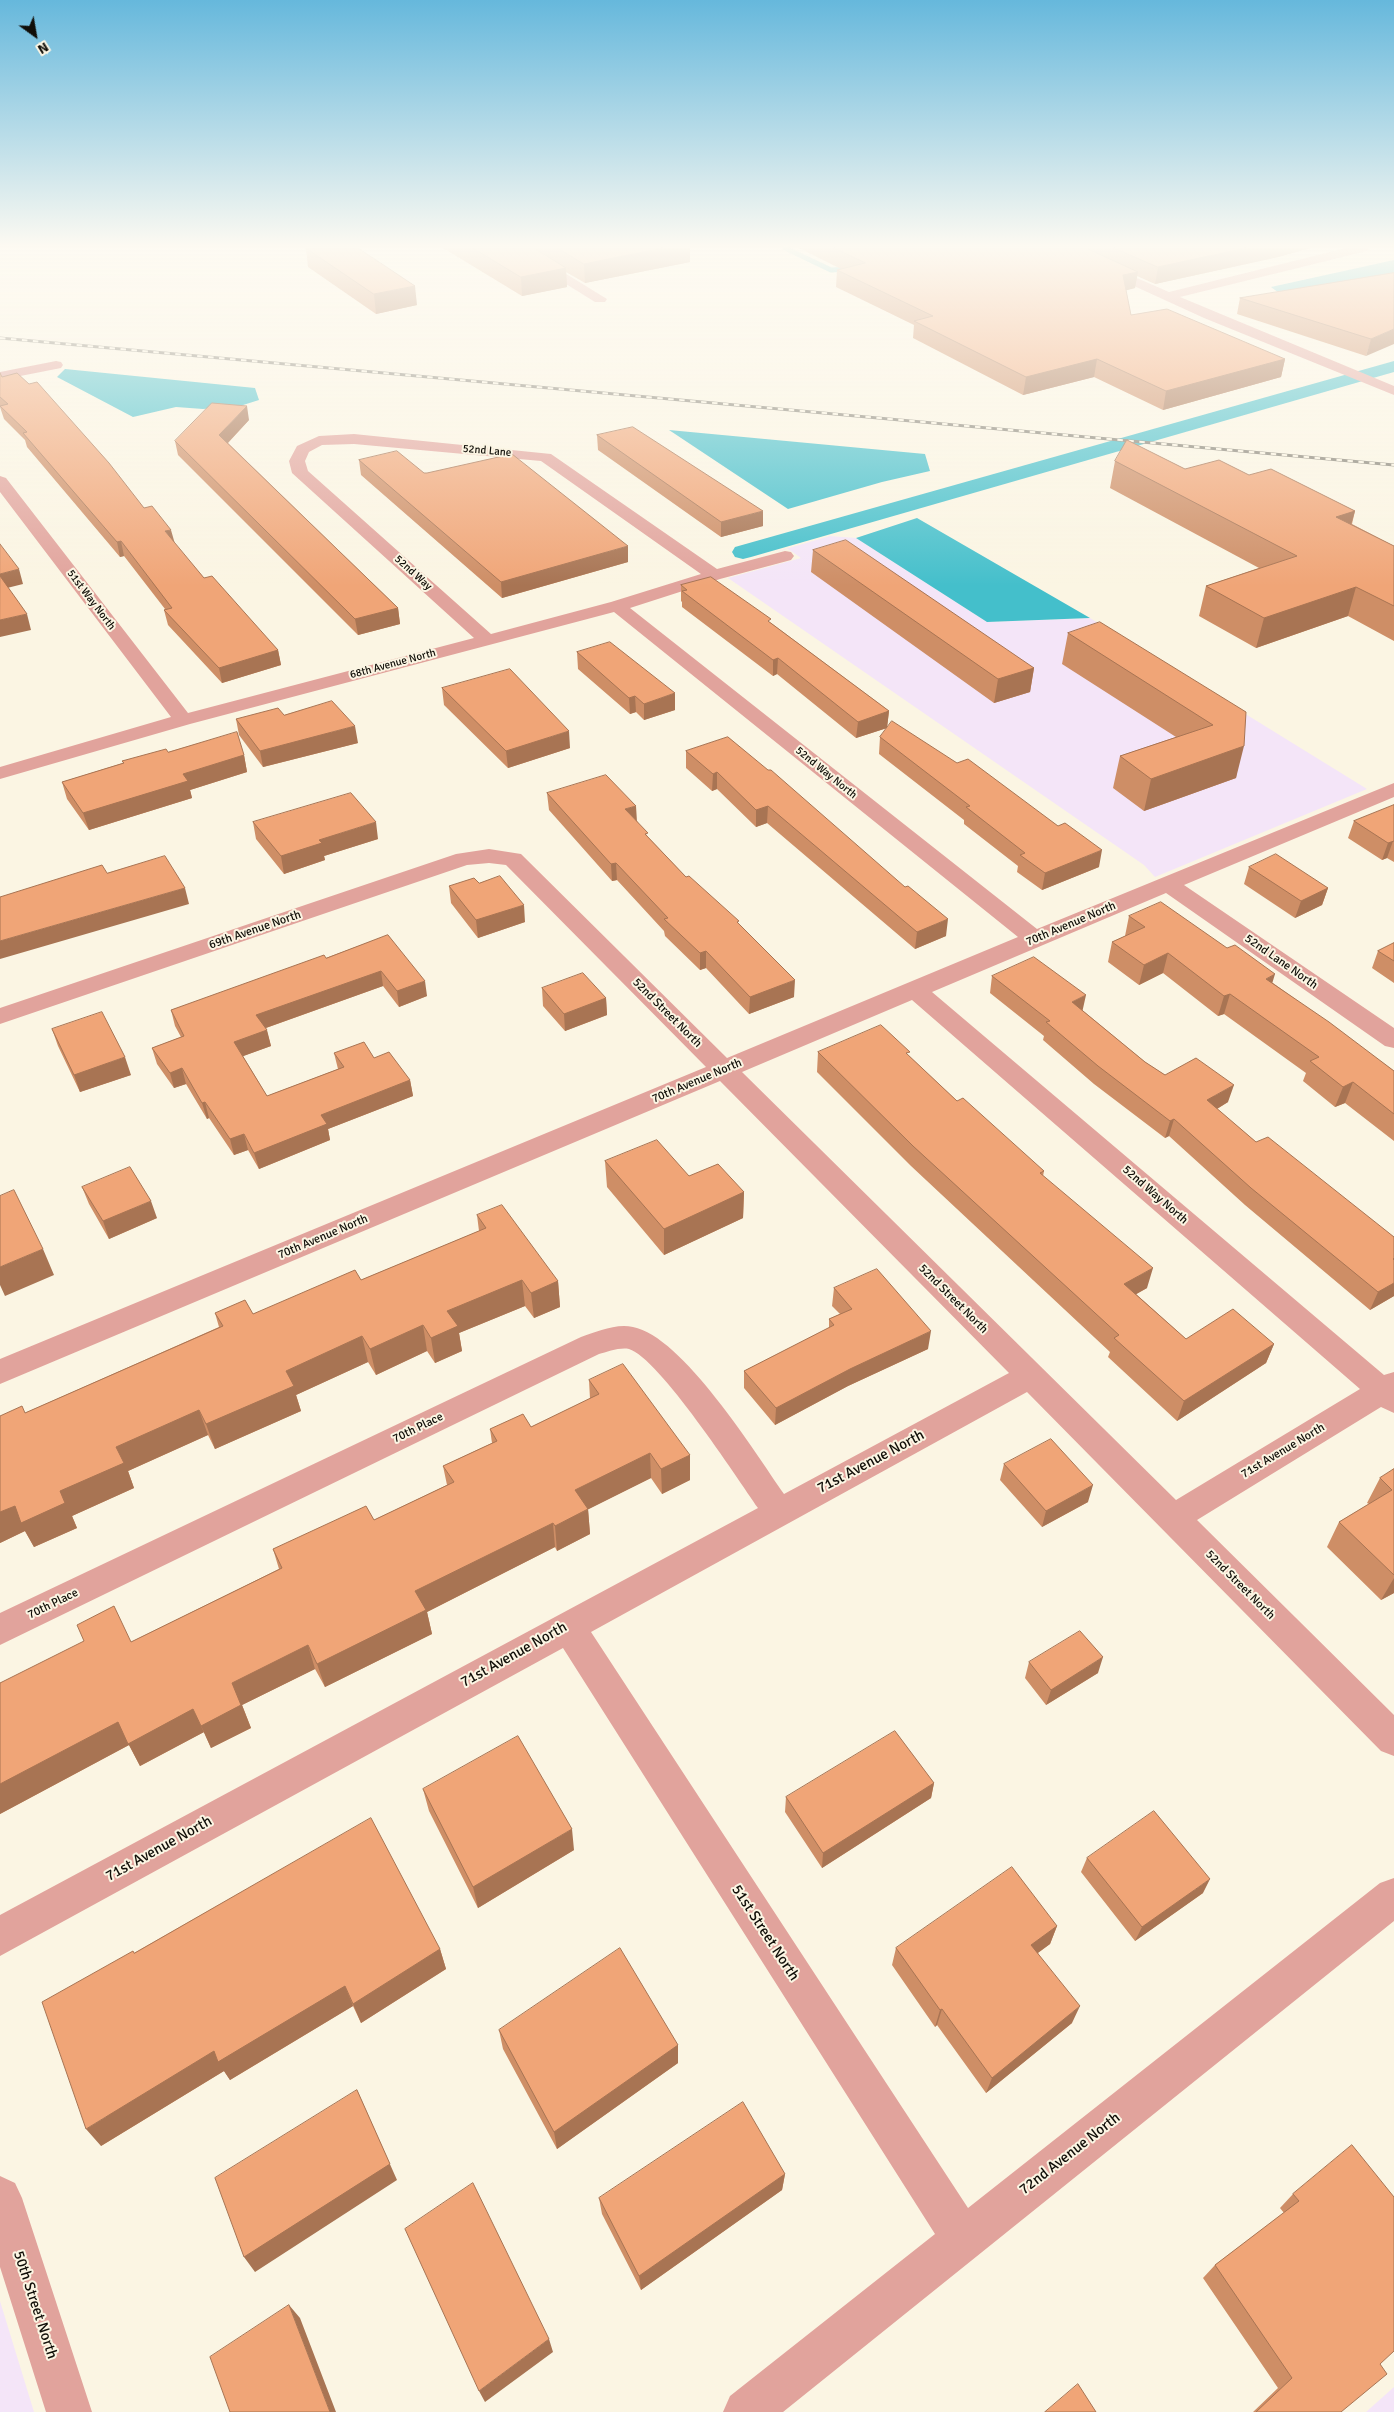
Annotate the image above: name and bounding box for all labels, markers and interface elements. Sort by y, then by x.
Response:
north arrow [10,10,60,60]
text: N [35,38,52,58]
street label: 52nd Lane [462,442,512,460]
street label: 52nd Way [392,553,434,593]
street label: 51st Way North [64,567,118,633]
street label: 68th Avenue North [349,646,437,682]
street label: 52nd Way North [793,744,859,802]
street label: 70th Avenue North [1024,899,1118,949]
street label: 69th Avenue North [207,908,303,952]
street label: 52nd Lane North [1242,932,1320,992]
street label: 52nd Street North [629,975,705,1051]
street label: 70th Avenue North [650,1056,744,1106]
street label: 52nd Way North [1119,1163,1191,1227]
street label: 70th Avenue North [276,1212,370,1262]
street label: 52nd Street North [915,1261,991,1337]
street label: 70th Place [390,1410,446,1446]
street label: 71st Avenue North [1239,1420,1327,1482]
street label: 71st Avenue North [814,1426,928,1498]
street label: 52nd Street North [1202,1547,1278,1623]
street label: 70th Place [25,1586,81,1622]
street label: 71st Avenue North [458,1618,570,1692]
street label: 71st Avenue North [103,1812,215,1886]
street label: 51st Street North [727,1882,803,1984]
street label: 72nd Avenue North [1016,2109,1124,2199]
street label: 50th Street North [9,2249,61,2361]

